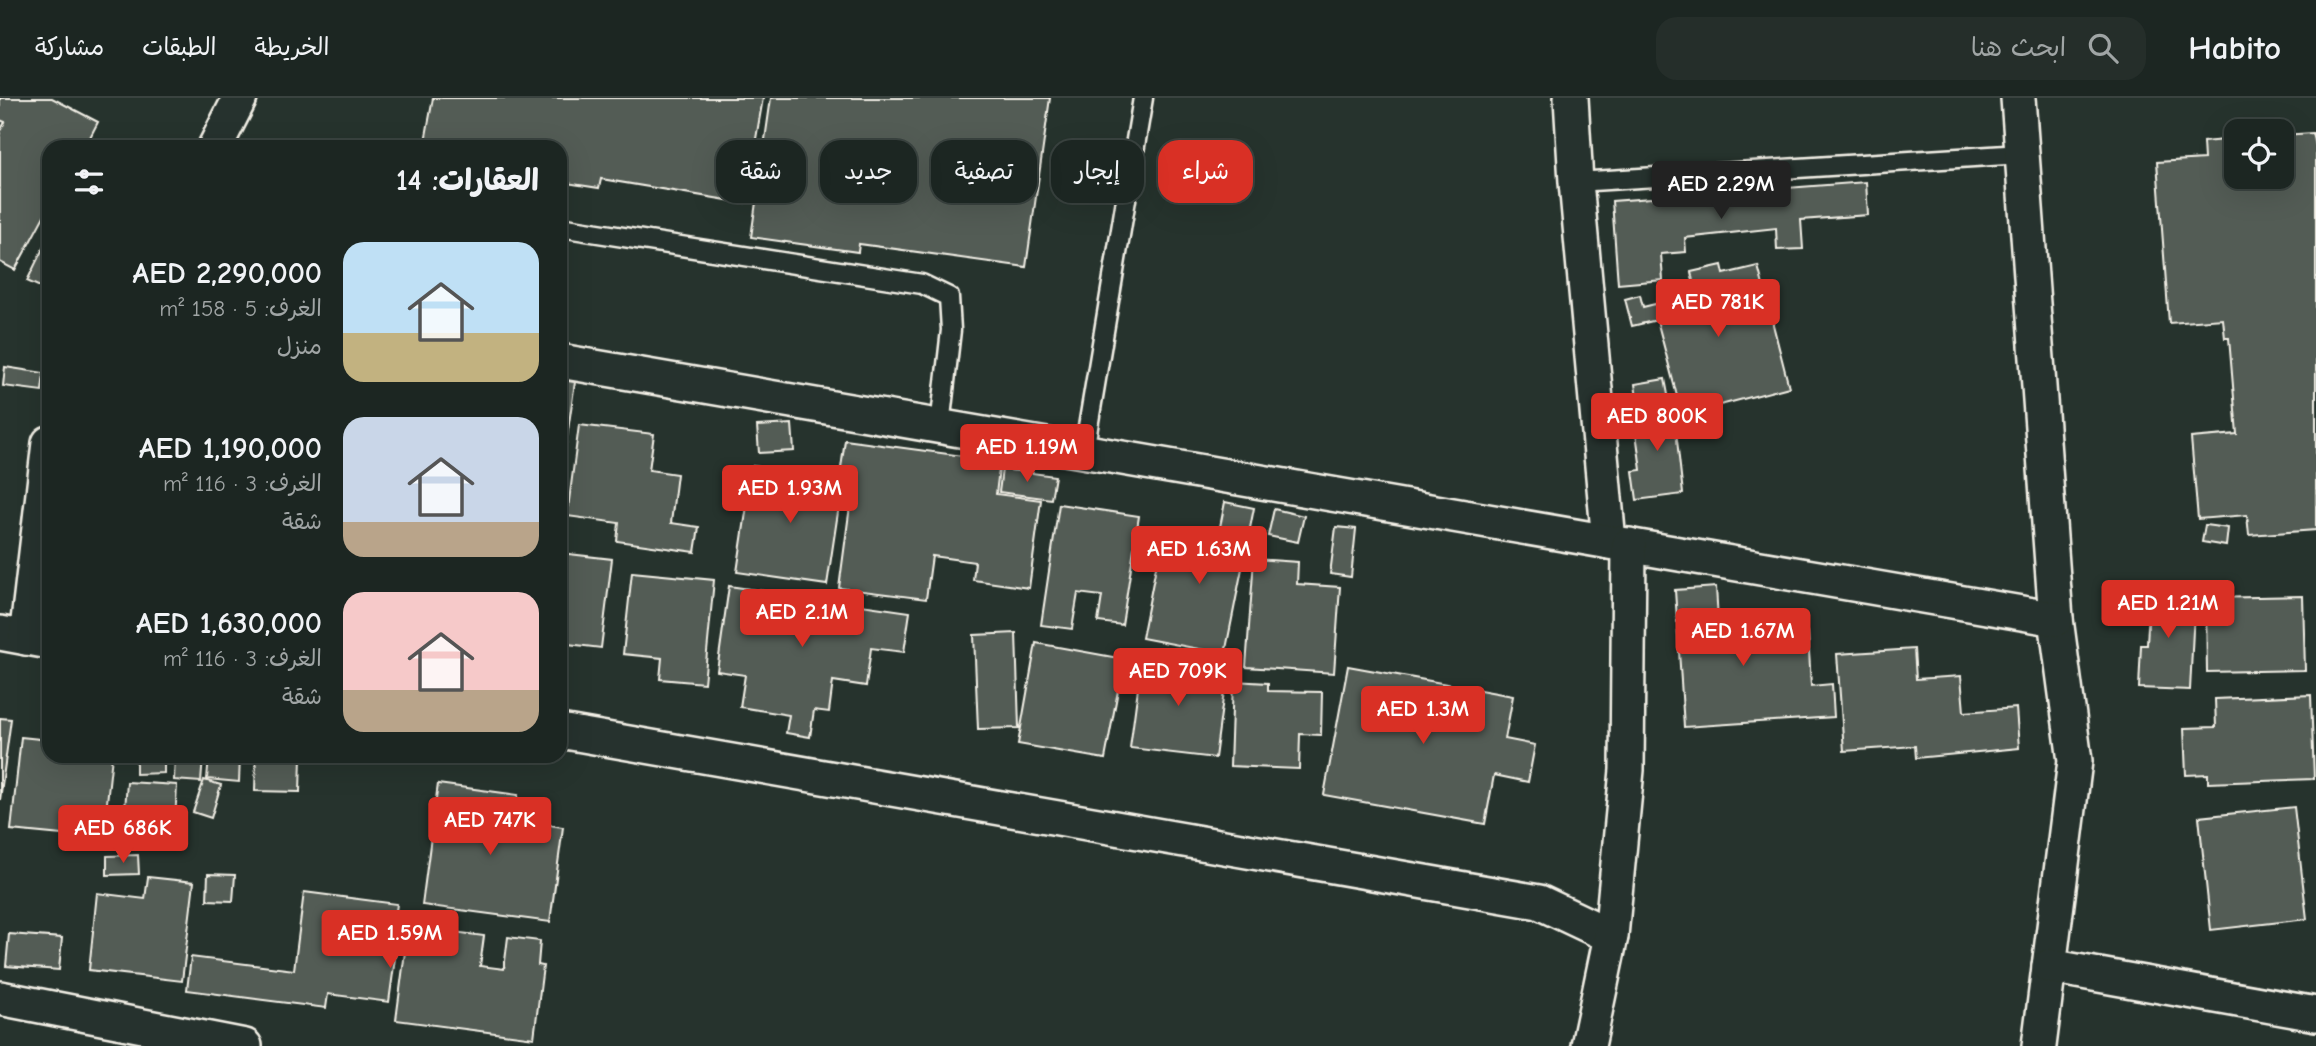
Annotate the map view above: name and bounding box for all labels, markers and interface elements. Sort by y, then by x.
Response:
search box [1656,17,2146,80]
icon: search [2084,29,2122,67]
text: Habito [2188,29,2281,67]
text: مشاركة [35,33,104,61]
text: الطبقات [142,33,217,61]
text: الخريطة [255,33,329,61]
text: ابحث هنا [1971,33,2066,63]
map controls [2224,119,2294,189]
button: locate [2224,119,2294,189]
chip: شقة [716,140,806,203]
chip: جديد [820,140,917,203]
chip: تصفية [931,140,1037,203]
chip: إيجار [1051,140,1144,203]
chip: شراء [1158,140,1253,203]
pin: AED 2.29M [1641,162,1801,221]
icon: filters [70,163,108,201]
text: العقارات: 14 [396,163,539,198]
text: AED 2.29M [1668,170,1774,197]
text: AED 2,290,000 [133,256,322,291]
icon: home [399,270,483,354]
pin: AED 781K [1646,280,1790,339]
text: AED 781K [1672,288,1764,315]
text: الغرف: 5 · 158 m² [159,295,322,322]
text: منزل [277,333,322,360]
pin: AED 800K [1585,394,1729,453]
text: AED 800K [1607,402,1707,429]
pin: AED 1.19M [947,424,1107,484]
text: AED 1,190,000 [139,431,322,466]
text: AED 1.19M [976,433,1078,460]
icon: home [399,445,483,529]
pin: AED 1.93M [710,466,870,525]
text: الغرف: 3 · 116 m² [163,470,322,497]
text: AED 1.93M [738,474,842,501]
text: شقة [282,508,322,535]
pin: AED 1.63M [1119,526,1279,586]
text: AED 1.63M [1147,535,1251,562]
pin: AED 1.21M [2088,580,2248,640]
pin: AED 2.1M [730,589,874,649]
text: AED 1.21M [2117,589,2219,616]
text: AED 2.1M [756,598,848,625]
text: AED 1,630,000 [136,606,322,641]
pin: AED 1.67M [1663,608,1823,668]
text: AED 1.67M [1692,617,1794,644]
icon: home [399,620,483,704]
text: الغرف: 3 · 116 m² [163,645,322,672]
pin: AED 709K [1106,648,1250,708]
text: AED 709K [1129,657,1227,684]
text: شقة [282,683,322,710]
pin: AED 1.3M [1351,686,1495,746]
text: AED 1.3M [1377,695,1469,722]
pin: AED 747K [418,798,562,857]
pin: AED 686K [51,806,195,865]
text: AED 747K [444,806,536,833]
text: AED 686K [74,814,172,841]
pin: AED 1.59M [310,910,470,970]
text: AED 1.59M [338,919,442,946]

